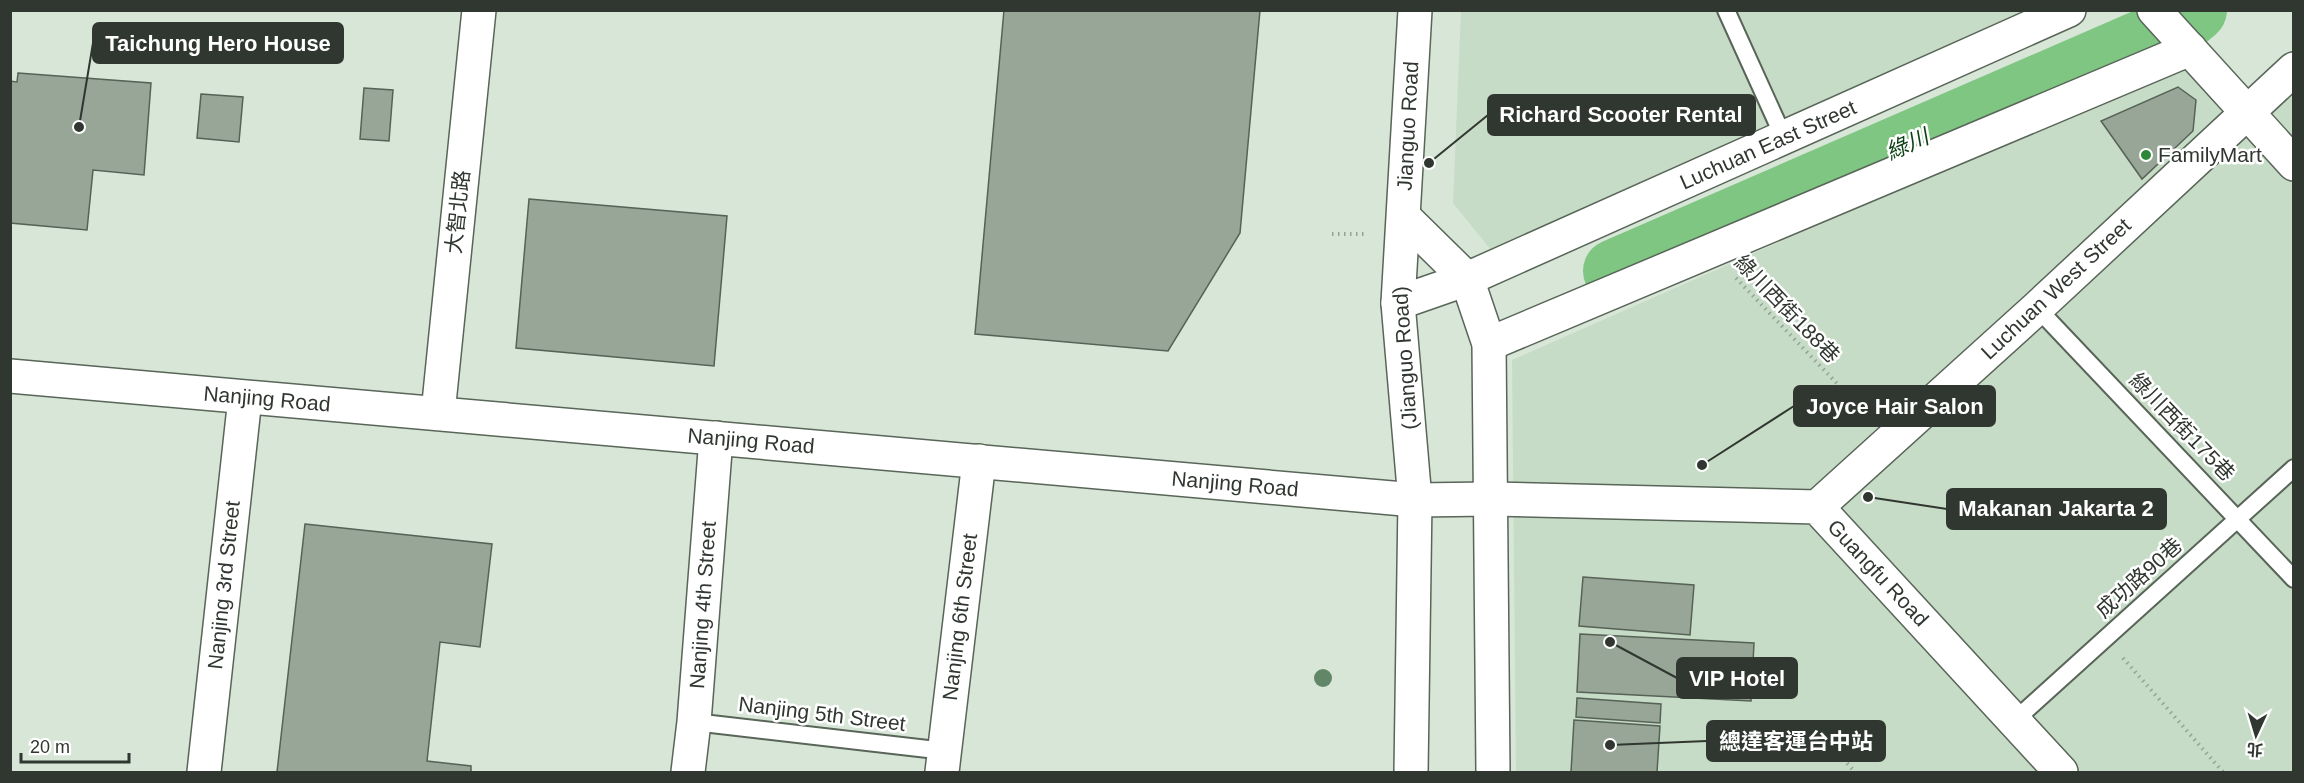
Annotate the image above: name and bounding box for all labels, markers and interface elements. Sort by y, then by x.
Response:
callout: Taichung Hero House [93,23,343,63]
text: Taichung Hero House [105,31,331,56]
street label: Jianguo Road [1393,61,1422,191]
callout: Richard Scooter Rental [1488,95,1755,135]
street label: Luchuan East Street [1676,95,1860,194]
text: Richard Scooter Rental [1499,102,1743,127]
water label: 綠川 [1882,123,1934,165]
place label: FamilyMart [2158,143,2262,166]
marker: FamilyMart [2139,148,2153,162]
street label: 大智北路 [442,169,473,255]
street label: Luchuan West Street [1976,213,2135,364]
street label: 綠川西街188巷 [1730,250,1844,367]
street label: (Jianguo Road) [1388,286,1421,430]
street label: 綠川西街175巷 [2125,368,2239,485]
street label: Nanjing Road [203,381,331,416]
callout: Joyce Hair Salon [1794,386,1995,426]
text: Joyce Hair Salon [1806,394,1984,419]
street label: Nanjing Road [687,423,815,458]
street label: Nanjing Road [1171,466,1299,501]
callout: Makanan Jakarta 2 [1947,489,2166,529]
text: Makanan Jakarta 2 [1958,496,2154,521]
street label: Nanjing 3rd Street [203,499,244,670]
street label: Guangfu Road [1823,515,1933,630]
street label: Nanjing 4th Street [685,520,720,690]
street label: Nanjing 6th Street [938,532,981,702]
street label: 成功路90巷 [2091,533,2186,622]
callout: VIP Hotel [1677,658,1797,698]
text: VIP Hotel [1689,666,1785,691]
street label: Nanjing 5th Street [737,692,907,735]
north arrow [2226,705,2286,765]
callout: 總達客運台中站 [1707,721,1885,761]
scale bar [21,726,129,764]
text: 總達客運台中站 [1719,729,1873,754]
text: 20 m [30,737,70,757]
text: 北 [2246,740,2264,759]

